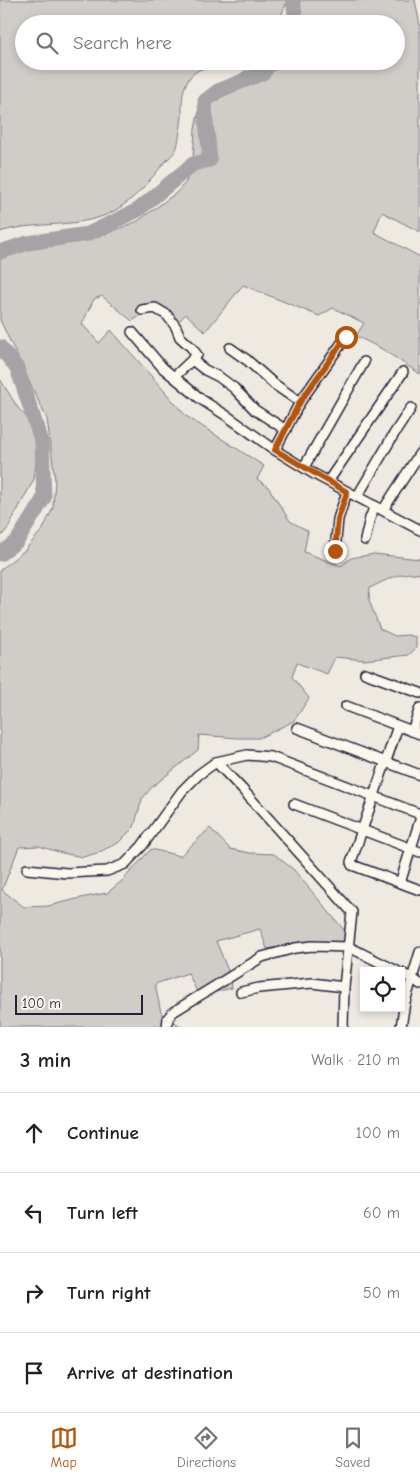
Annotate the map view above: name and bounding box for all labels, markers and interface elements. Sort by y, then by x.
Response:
search box [15,15,405,70]
icon: search [33,29,61,57]
text: Search here [73,32,172,54]
route start [335,326,358,349]
route end [324,540,347,563]
map controls [360,967,405,1012]
button: locate [360,967,405,1012]
scale bar [15,992,142,1015]
text: 100 m [22,995,61,1012]
text: 3 min [20,1048,71,1072]
text: Walk · 210 m [311,1051,400,1069]
icon: ahead [20,1119,48,1147]
text: Continue [67,1122,139,1144]
text: 100 m [356,1124,400,1142]
icon: left [20,1199,48,1227]
text: Turn left [67,1202,138,1224]
text: 60 m [363,1204,400,1222]
icon: right [20,1279,48,1307]
text: Turn right [67,1282,151,1304]
text: 50 m [363,1284,400,1302]
icon: arrive [20,1359,48,1387]
text: Arrive at destination [67,1362,233,1384]
tab: Map [50,1424,78,1471]
tab: Directions [177,1424,236,1471]
tab: Saved [335,1424,370,1471]

